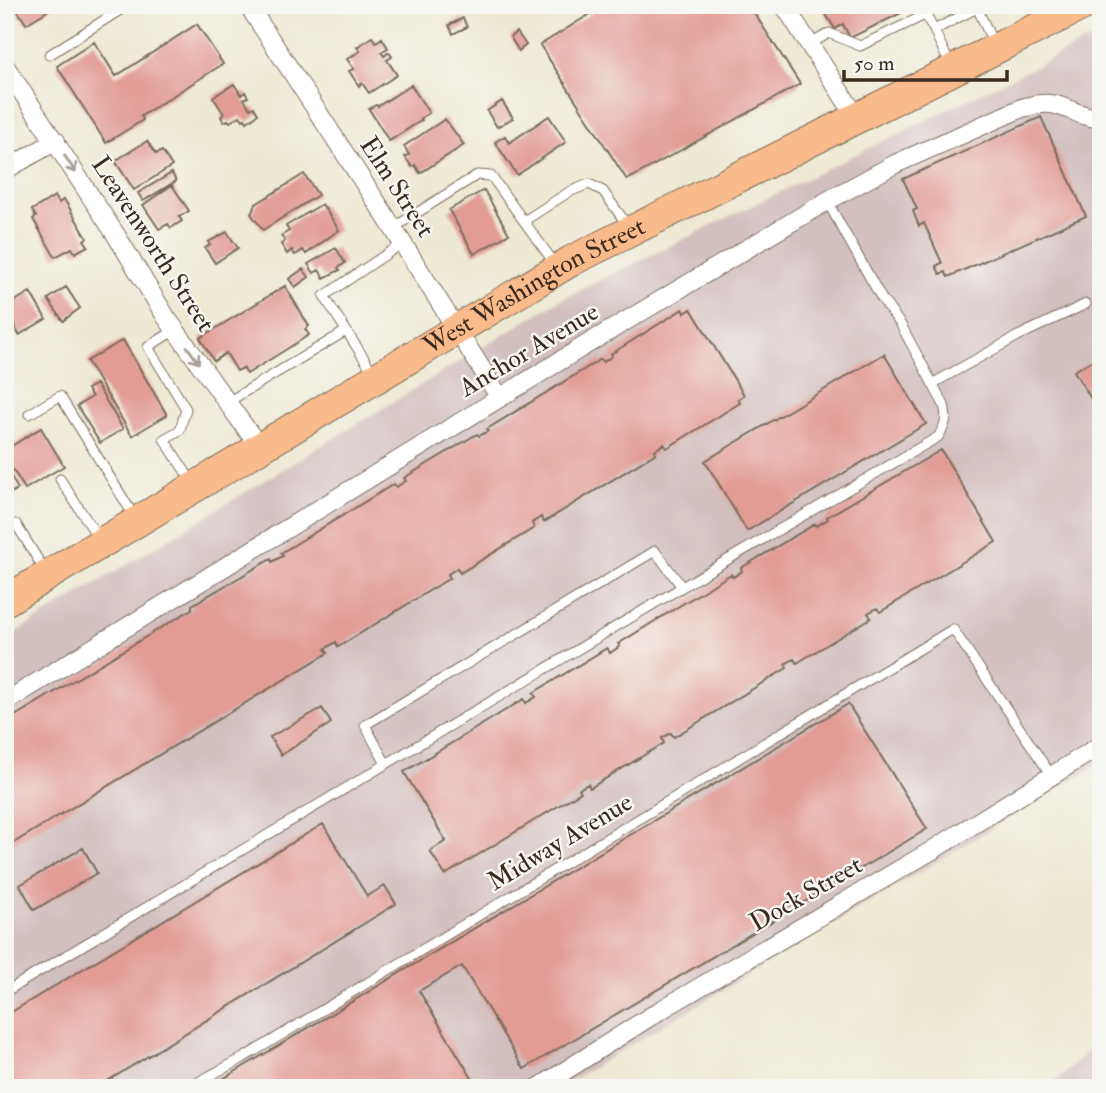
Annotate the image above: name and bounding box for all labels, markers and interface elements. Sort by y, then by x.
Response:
scale bar [844,38,1006,82]
text: 50 m [854,50,895,77]
street label: Elm Street [353,131,441,243]
street label: Leavenworth Street [84,150,222,338]
one-way arrow [63,154,78,173]
street label: West Washington Street [416,210,651,363]
street label: Anchor Avenue [453,296,605,405]
one-way arrow [186,345,200,365]
street label: Midway Avenue [482,786,638,898]
street label: Dock Street [744,849,868,939]

